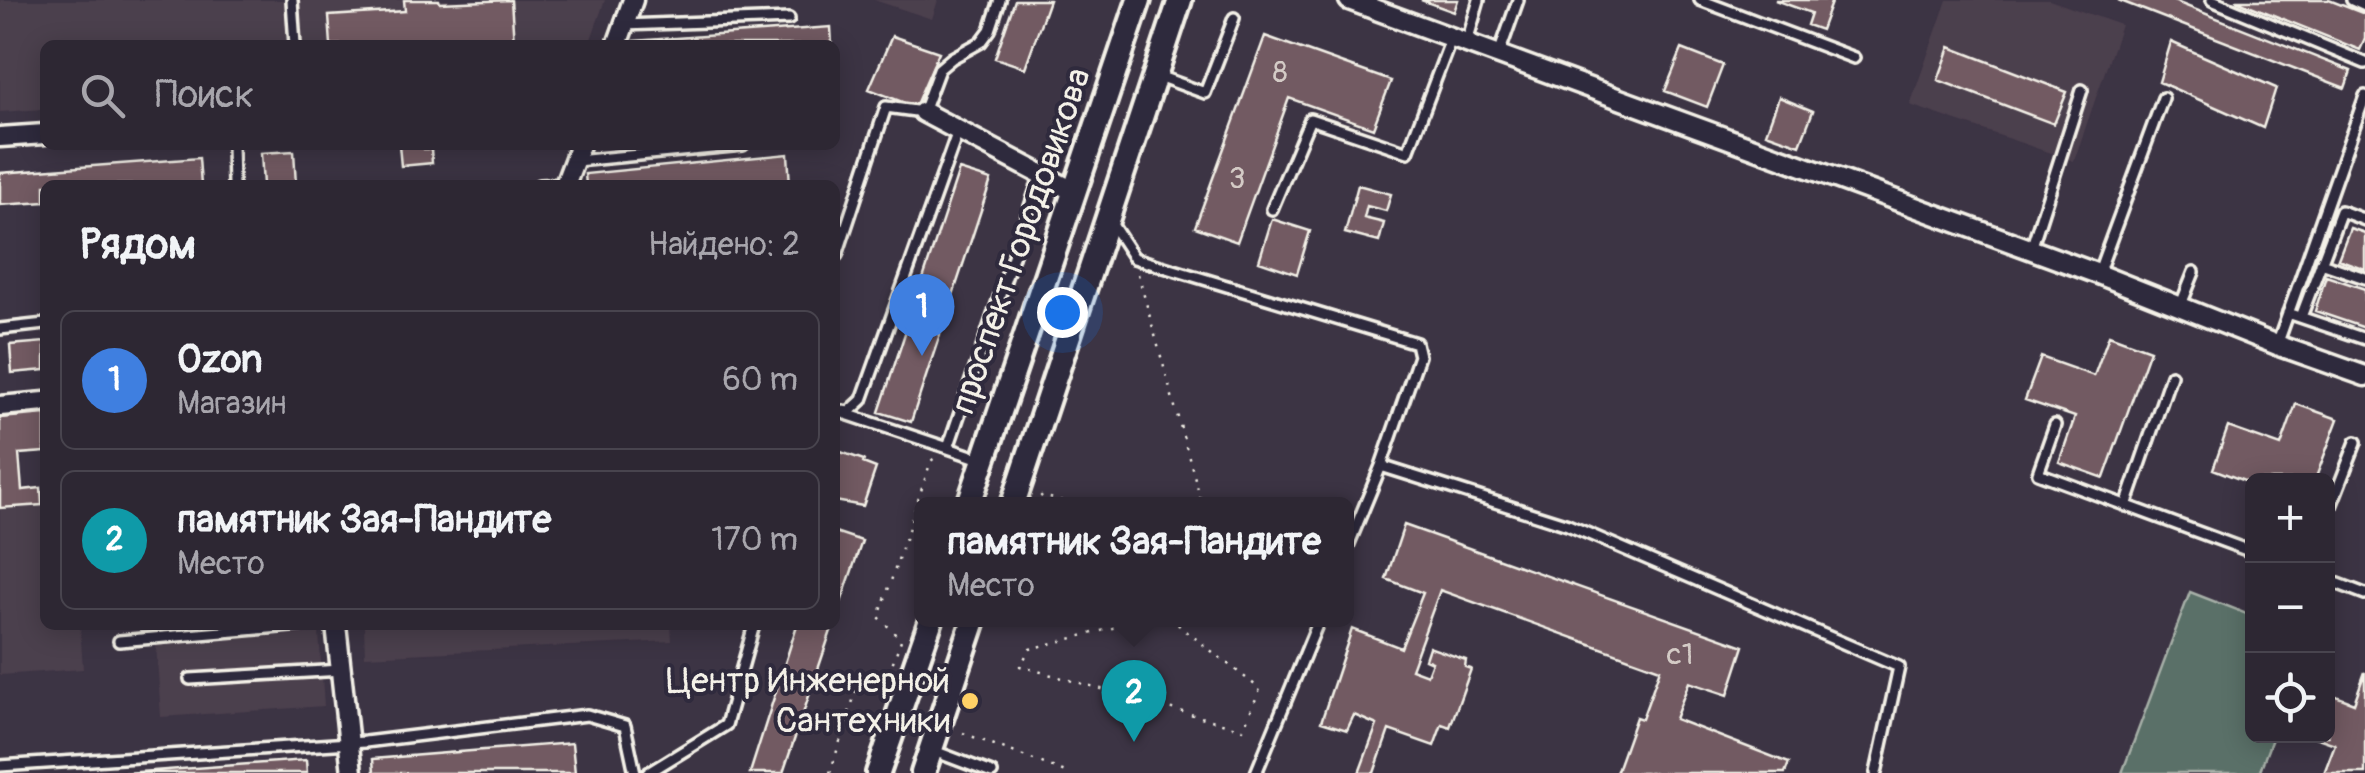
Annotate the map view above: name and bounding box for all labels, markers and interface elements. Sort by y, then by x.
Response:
search box [40,40,840,150]
house number: 8 [1272,54,1288,91]
street label: проспект Городовикова [941,62,1101,420]
icon: search [75,68,130,123]
text: Поиск [155,71,254,119]
house number: 3 [1229,160,1245,197]
text: Рядом [80,219,196,271]
text: Найдено: 2 [648,225,800,265]
pin: 1 [890,274,954,356]
your location [1037,287,1088,338]
text: Ozon [177,336,262,384]
text: 1 [108,360,121,400]
text: 60 m [722,360,798,400]
text: Магазин [177,384,286,424]
map controls [2245,473,2335,743]
button: + [2245,473,2335,563]
text: памятник Зая-Пандите [177,496,551,544]
popup [914,497,1354,627]
text: памятник Зая-Пандите [947,518,1321,566]
text: 2 [106,520,123,560]
text: 170 m [711,520,798,560]
text: Место [177,544,265,584]
button: − [2245,563,2335,653]
text: Место [947,566,1035,606]
house number: с1 [1667,636,1693,673]
button: locate [2245,653,2335,743]
place label: Центр Инженерной Сантехники [666,659,950,743]
pin: 2 [1102,660,1166,742]
marker: Центр Инженерной Сантехники [959,690,981,712]

